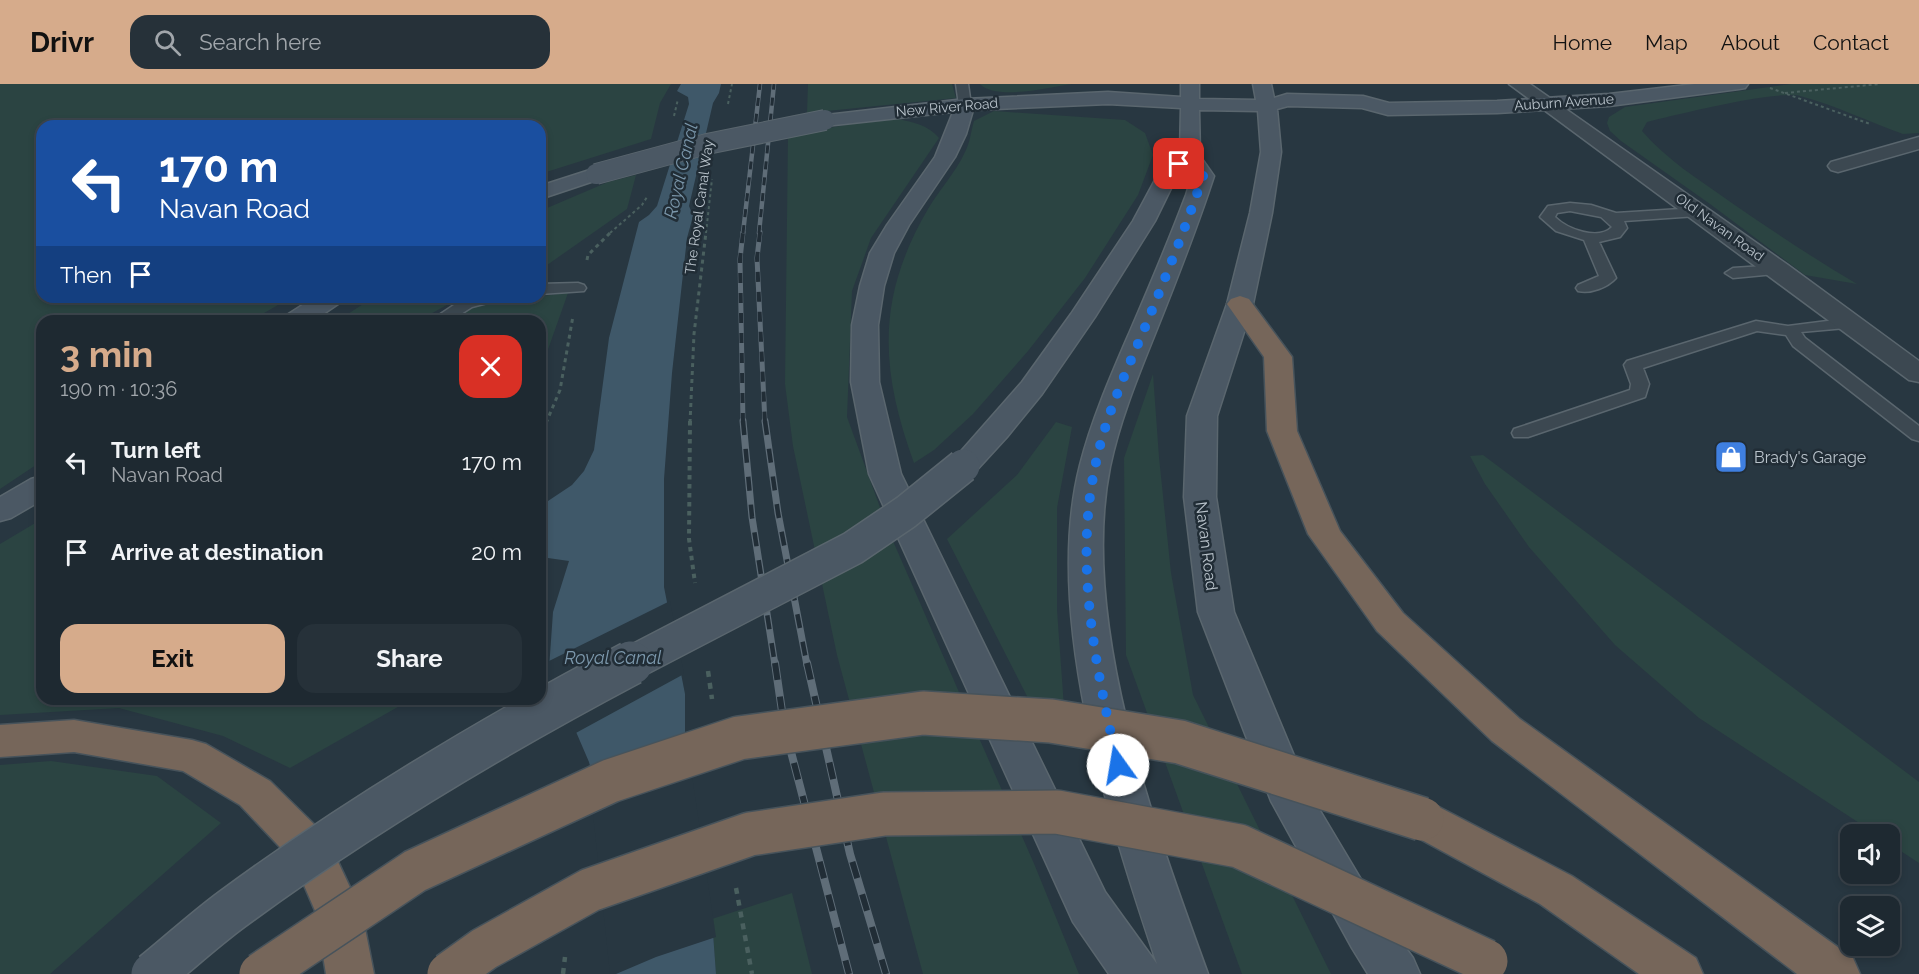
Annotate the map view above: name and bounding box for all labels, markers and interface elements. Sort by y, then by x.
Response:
search box [130,15,550,69]
text: Drivr [30,26,94,59]
icon: search [151,26,184,59]
text: Search here [199,29,321,55]
text: Home [1553,30,1612,55]
text: Map [1645,30,1688,55]
text: About [1721,30,1780,55]
text: Contact [1813,30,1889,55]
street label: Auburn Avenue [1514,91,1614,113]
street label: New River Road [895,95,999,119]
water label: Royal Canal [659,121,702,221]
street label: The Royal Canal Way [682,138,716,275]
pin [1153,138,1204,189]
text: 170 m [159,143,278,192]
icon: left [60,144,138,222]
icon: arrive [1162,147,1195,180]
street label: Old Navan Road [1673,190,1767,264]
text: Navan Road [159,193,310,224]
icon: arrive [124,258,157,291]
text: Then [60,262,112,288]
text: 3 min [60,333,153,375]
button: close [459,335,522,398]
text: 190 m · 10:36 [60,377,177,401]
text: Turn left [111,437,201,463]
shop icon: Brady's Garage [1713,439,1749,475]
icon: left [60,446,93,479]
place label: Brady's Garage [1754,448,1866,467]
text: 170 m [462,449,522,475]
text: Navan Road [111,463,223,487]
street label: Navan Road [1192,500,1221,592]
icon: arrive [60,536,93,569]
text: Arrive at destination [111,539,324,565]
text: 20 m [471,539,522,565]
button: Exit [60,624,285,693]
button: Share [297,624,522,693]
water label: Royal Canal [564,647,662,668]
position arrow [1086,733,1150,797]
map controls [1840,824,1900,956]
button: sound [1840,824,1900,884]
button: layers [1840,896,1900,956]

